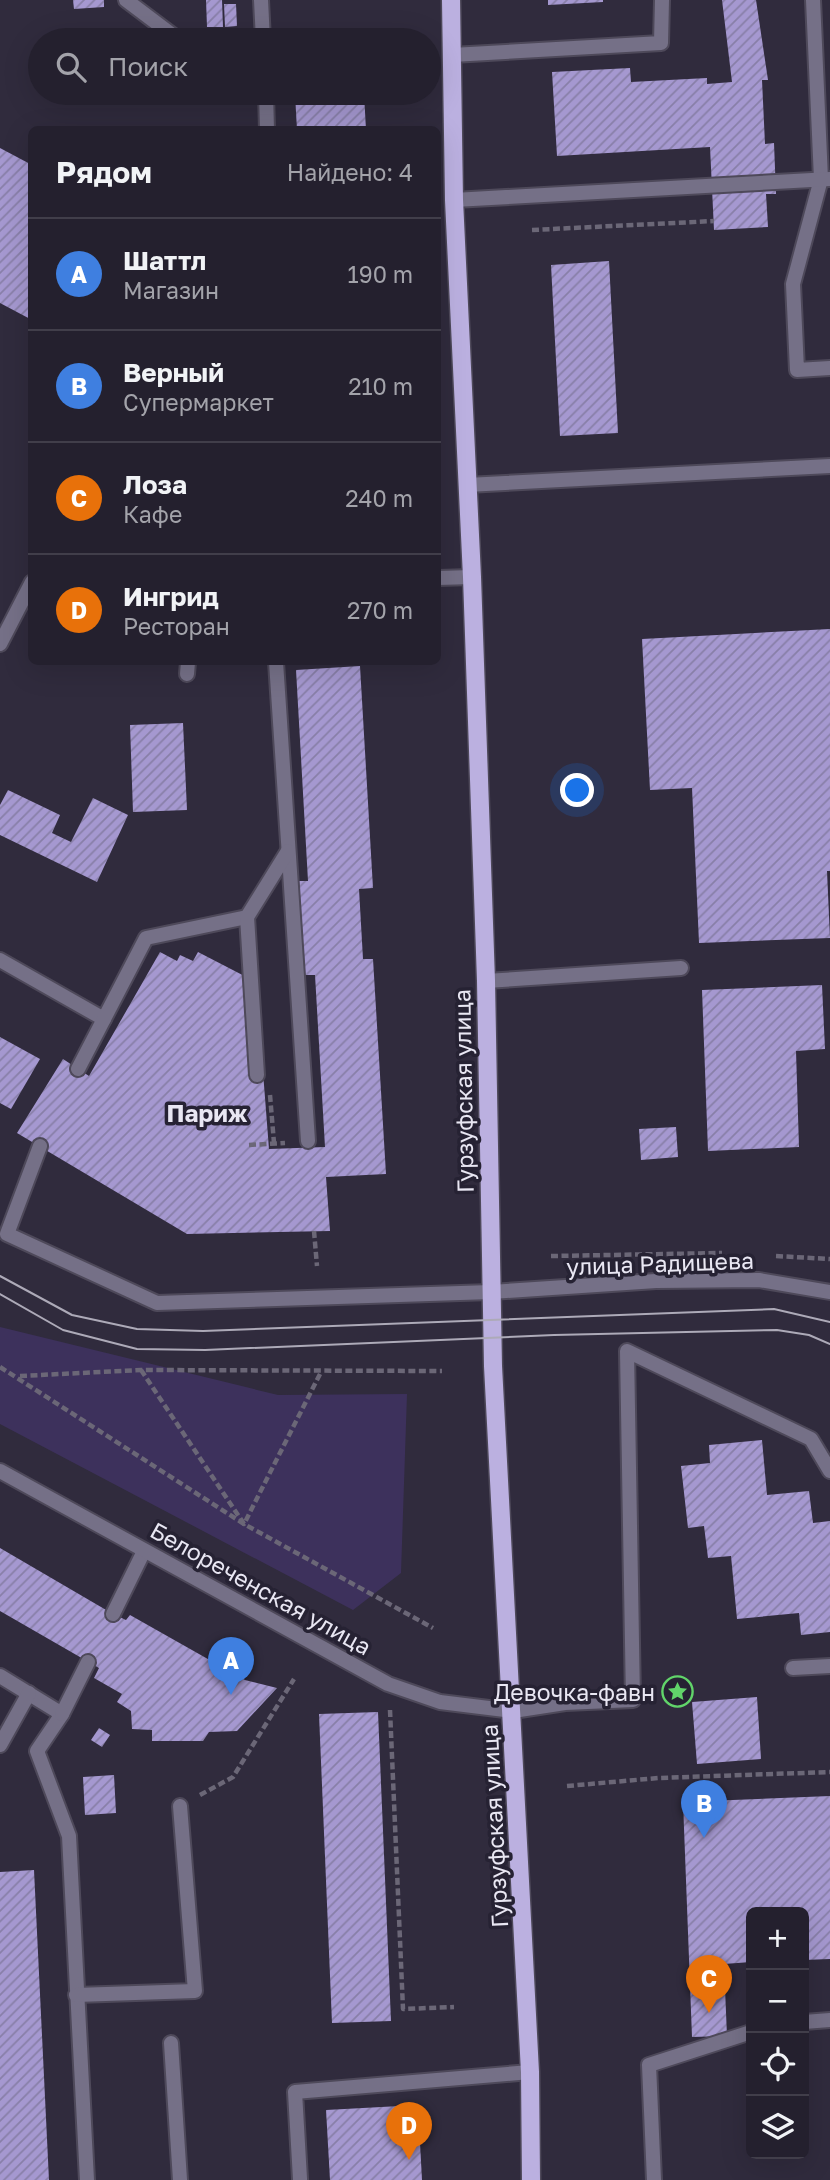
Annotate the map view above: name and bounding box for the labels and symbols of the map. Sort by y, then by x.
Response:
your location [560,773,594,807]
street label: Гурзуфская улица [447,989,479,1193]
district label: Париж [167,1098,248,1127]
street label: улица Радищева [566,1246,754,1280]
street label: Белореченская улица [146,1516,376,1660]
pin: A [208,1637,254,1695]
place icon: Девочка-фавн [661,1675,695,1709]
place label: Девочка-фавн [494,1678,655,1706]
street label: Гурзуфская улица [475,1723,513,1929]
pin: B [681,1780,727,1838]
pin: C [686,1955,732,2013]
pin: D [386,2102,432,2160]

